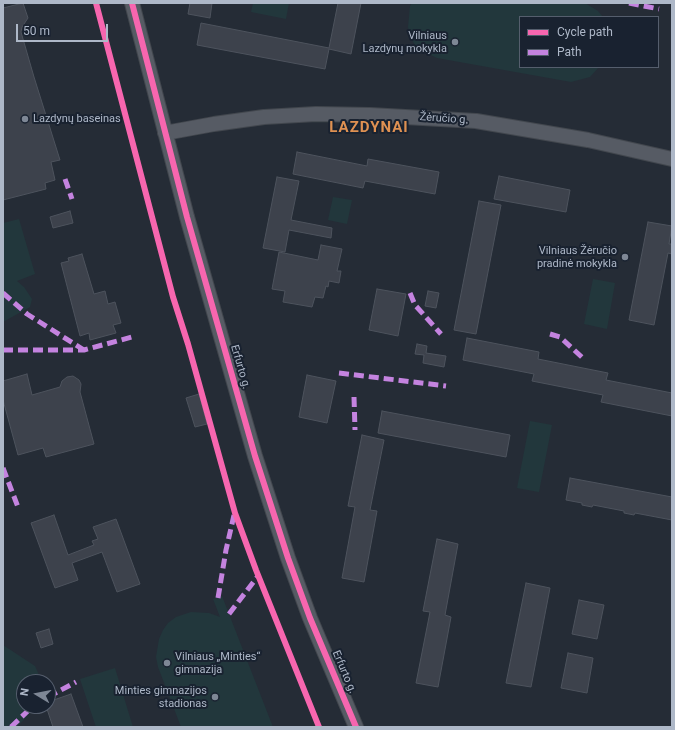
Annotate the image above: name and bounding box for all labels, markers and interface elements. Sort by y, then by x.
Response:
scale bar [18,16,110,42]
legend [519,16,659,68]
text: 50 m [23,24,50,38]
text: Cycle path [557,25,613,39]
place label: Vilniaus Lazdynų mokykla [363,29,447,55]
marker: Vilniaus Lazdynų mokykla [450,37,460,47]
text: Path [557,45,582,59]
street label: Žėručio g. [419,111,469,127]
place label: Lazdynų baseinas [33,112,121,126]
marker: Lazdynų baseinas [20,114,30,124]
district label: LAZDYNAI [329,119,409,137]
place label: Vilniaus Žėručio pradinė mokykla [537,244,617,270]
marker: Vilniaus Žėručio pradinė mokykla [620,252,630,262]
street label: Erfurto g. [227,343,253,391]
street label: Erfurto g. [329,648,359,696]
place label: Vilniaus „Minties“ gimnazija [175,650,260,676]
marker: Vilniaus „Minties“ gimnazija [162,658,172,668]
north arrow [16,674,56,714]
place label: Minties gimnazijos stadionas [115,684,207,710]
text: N [18,687,32,697]
marker: Minties gimnazijos stadionas [210,692,220,702]

